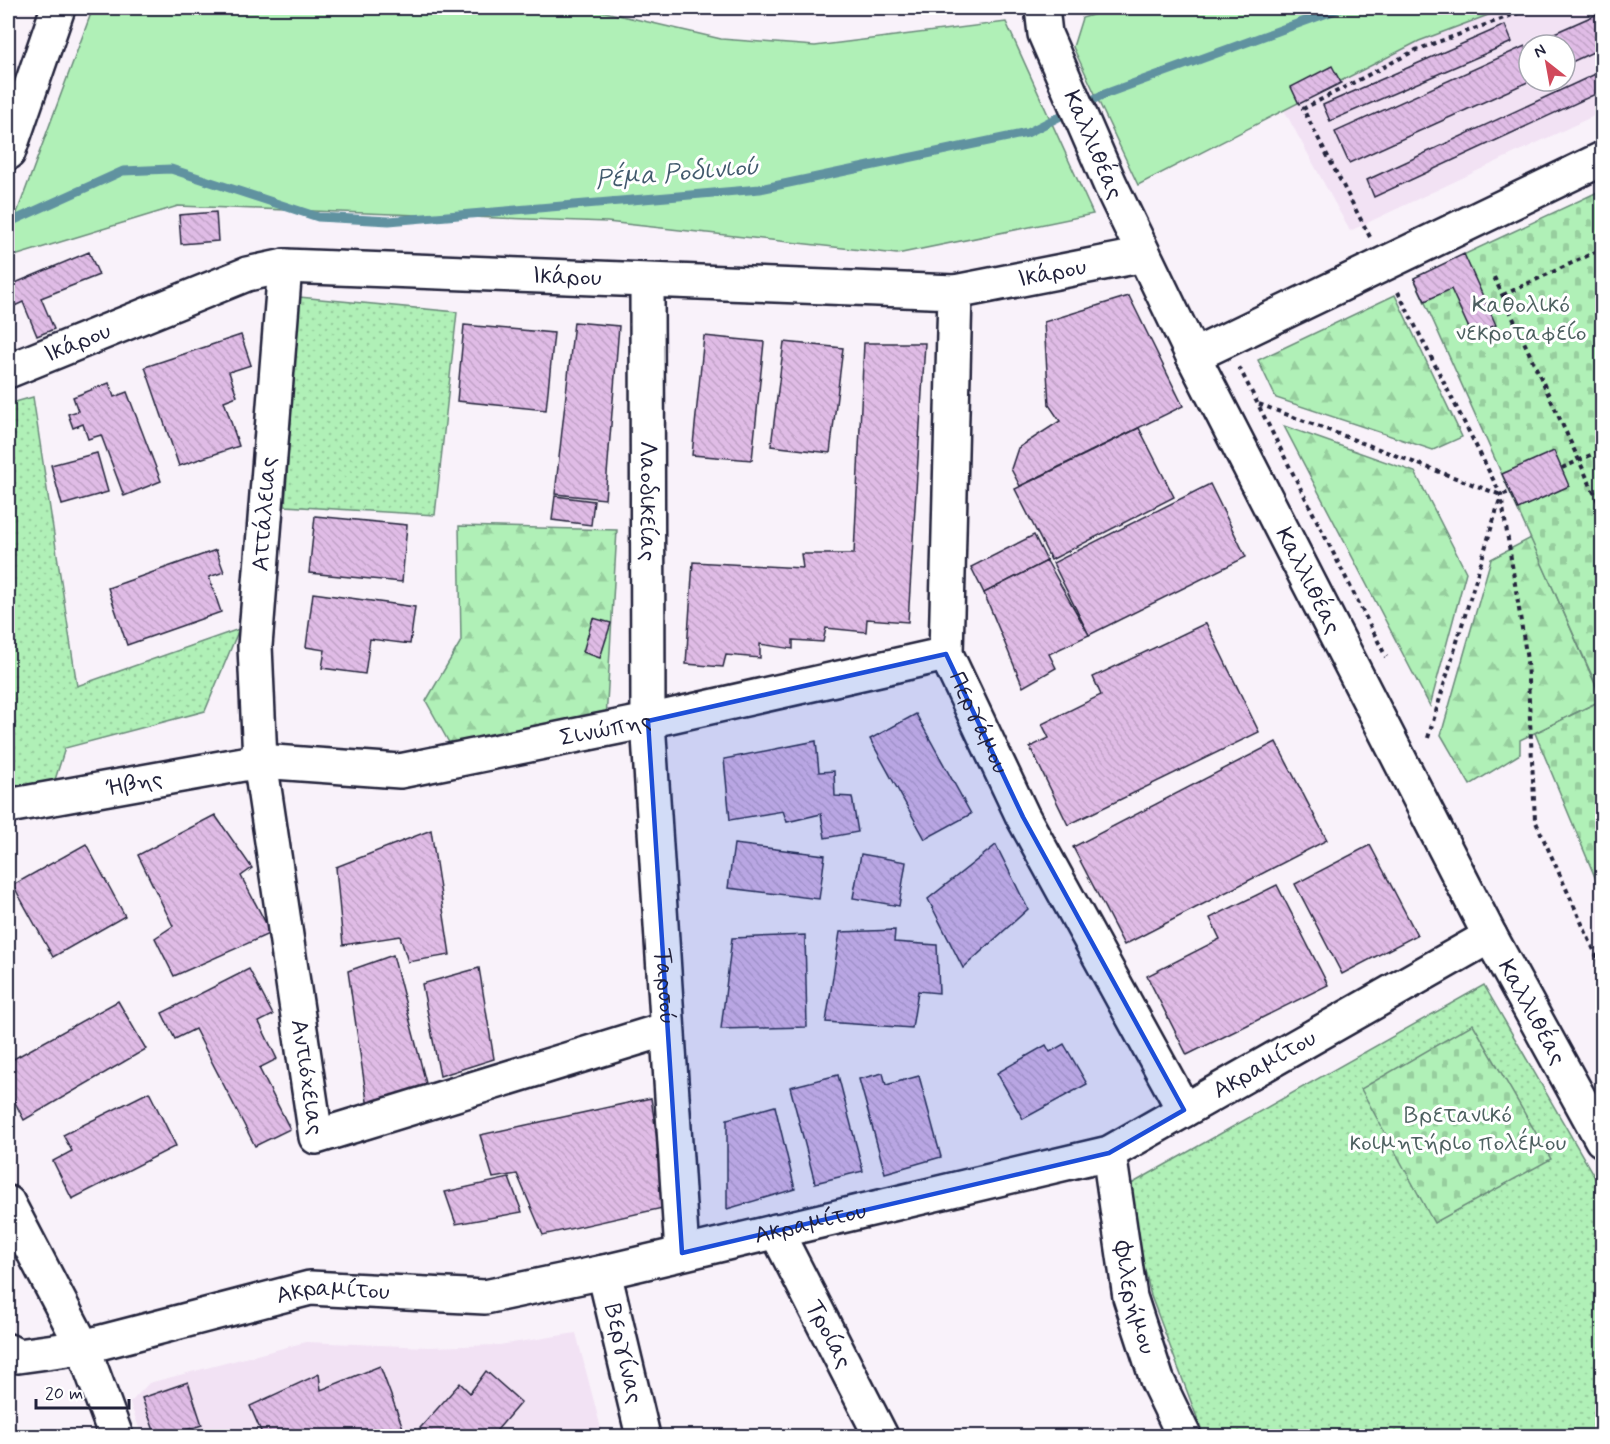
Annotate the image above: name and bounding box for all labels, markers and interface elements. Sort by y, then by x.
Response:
north arrow [1517,33,1577,93]
text: N [1530,40,1550,63]
street label: Καλλιθέας [1056,86,1131,204]
water label: Ρέμα Ροδινιού [594,149,761,198]
street label: Ικάρου [1015,251,1089,295]
street label: Ικάρου [532,260,602,294]
park label: Καθολικό νεκροταφείο [1456,290,1586,349]
street label: Ικάρου [40,315,116,370]
street label: Λαοδικείας [632,441,663,561]
street label: Αττάλειας [246,456,284,572]
street label: Καλλιθέας [1268,522,1348,639]
street label: Περγάμου [941,666,1016,779]
street label: Σινώπης [557,705,654,754]
street label: Ήβης [103,763,165,804]
street label: Ταρσού [647,947,683,1026]
street label: Καλλιθέας [1490,954,1573,1070]
street label: Αντιόχειας [283,1017,331,1137]
street label: Ακραμίτου [1207,1023,1322,1106]
park label: Βρετανικό κοιμητήριο πολέμου [1350,1100,1566,1159]
street label: Ακραμίτου [751,1195,870,1252]
street label: Φιλερήμου [1106,1238,1163,1358]
street label: Ακραμίτου [273,1272,391,1312]
street label: Τροίας [798,1295,859,1374]
street label: Βεργίνας [597,1301,650,1407]
scale bar [36,1372,129,1410]
text: 20 m [45,1382,83,1406]

